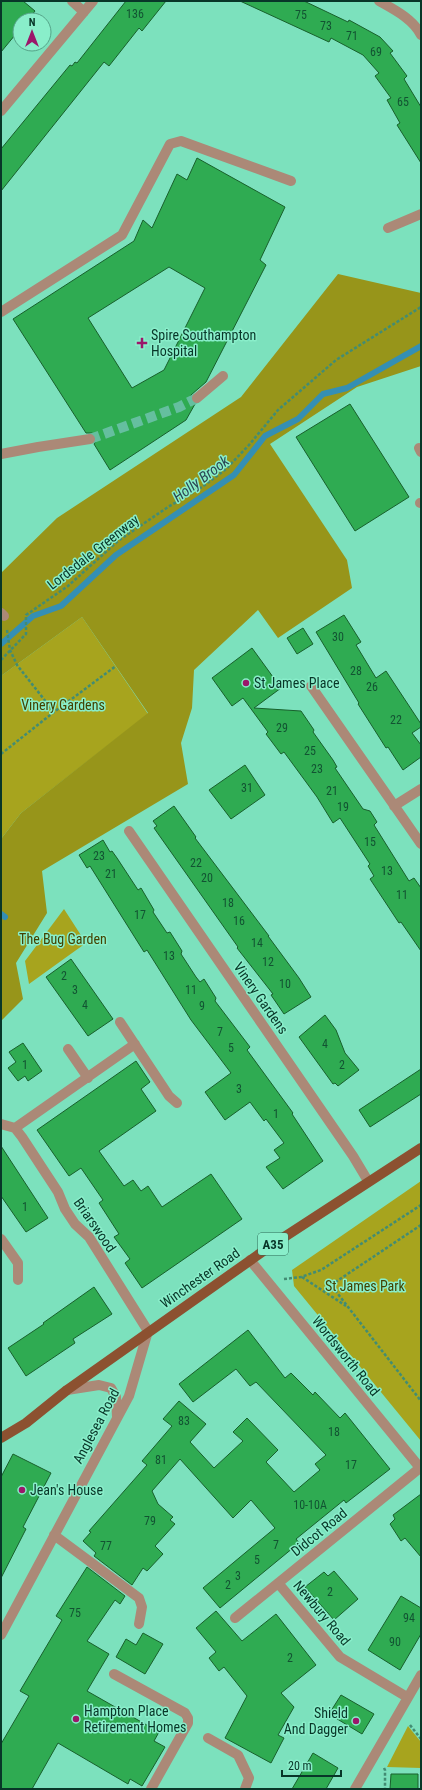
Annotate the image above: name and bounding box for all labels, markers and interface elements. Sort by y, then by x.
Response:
house number: 136 [126,7,144,21]
house number: 75 [295,8,307,22]
north arrow [12,12,52,52]
text: N [29,16,36,29]
house number: 73 [320,19,332,33]
house number: 71 [346,29,358,43]
house number: 69 [370,45,382,59]
house number: 65 [397,95,409,109]
place label: Spire Southampton Hospital [151,327,256,359]
marker: Spire Southampton Hospital [136,337,148,349]
water label: Holly Brook [169,452,233,506]
street label: Lordsdale Greenway [44,511,142,593]
house number: 30 [332,630,344,644]
house number: 28 [350,664,362,678]
place label: St James Place [254,675,340,691]
marker: St James Place [241,678,251,688]
house number: 26 [366,680,378,694]
park label: Vinery Gardens [21,697,105,713]
house number: 22 [390,713,402,727]
house number: 29 [276,721,288,735]
house number: 25 [304,744,316,758]
house number: 23 [311,762,323,776]
house number: 31 [241,781,253,795]
house number: 21 [326,784,338,798]
house number: 19 [337,800,349,814]
house number: 15 [364,835,376,849]
house number: 23 [93,849,105,863]
house number: 22 [190,856,202,870]
house number: 13 [381,864,393,878]
house number: 21 [105,867,117,881]
house number: 20 [201,871,213,885]
house number: 11 [396,888,408,902]
house number: 18 [222,896,234,910]
house number: 17 [134,908,146,922]
house number: 16 [233,914,245,928]
park label: The Bug Garden [19,931,107,947]
house number: 14 [251,936,263,950]
house number: 13 [163,949,175,963]
house number: 12 [262,955,274,969]
street label: Vinery Gardens [230,959,292,1037]
house number: 2 [61,969,67,983]
house number: 10 [279,977,291,991]
house number: 3 [72,983,78,997]
house number: 11 [185,983,197,997]
house number: 4 [82,998,88,1012]
house number: 9 [199,999,205,1013]
house number: 7 [217,1025,223,1039]
house number: 4 [322,1037,328,1051]
house number: 5 [228,1041,234,1055]
house number: 1 [22,1058,28,1072]
house number: 2 [339,1058,345,1072]
house number: 3 [236,1082,242,1096]
house number: 1 [273,1107,279,1121]
street label: Briarswood [71,1195,119,1255]
house number: 1 [22,1200,28,1214]
road number: A35 [258,1233,288,1255]
street label: Winchester Road [157,1245,243,1311]
park label: St James Park [325,1278,406,1294]
street label: Wordsworth Road [309,1313,383,1399]
street label: Anglesea Road [70,1386,122,1466]
house number: 83 [178,1414,190,1428]
house number: 18 [328,1425,340,1439]
house number: 81 [155,1453,167,1467]
house number: 17 [345,1458,357,1472]
place label: Jean's House [30,1482,103,1498]
marker: Jean's House [17,1485,27,1495]
house number: 10-10A [293,1498,327,1512]
street label: Didcot Road [288,1505,350,1559]
house number: 79 [144,1514,156,1528]
house number: 7 [273,1538,279,1552]
house number: 77 [100,1539,112,1553]
house number: 5 [254,1553,260,1567]
house number: 3 [235,1569,241,1583]
street label: Newbury Road [290,1577,354,1649]
house number: 2 [225,1578,231,1592]
house number: 2 [327,1585,333,1599]
house number: 75 [69,1606,81,1620]
house number: 94 [403,1611,415,1625]
house number: 90 [389,1635,401,1649]
house number: 2 [287,1651,293,1665]
place label: Hampton Place Retirement Homes [84,1703,186,1735]
place label: Shield And Dagger [284,1705,348,1737]
marker: Hampton Place Retirement Homes [71,1714,81,1724]
marker: Shield And Dagger [351,1716,361,1726]
scale bar [282,1752,341,1778]
text: 20 m [288,1759,312,1773]

